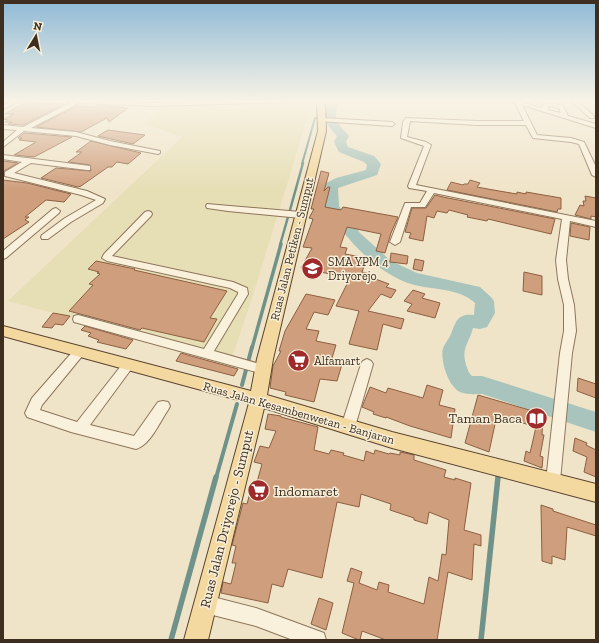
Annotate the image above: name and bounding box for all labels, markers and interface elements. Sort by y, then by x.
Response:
north arrow [16,16,56,56]
text: N [32,20,44,34]
street label: Ruas Jalan Petiken - Sumput [267,176,317,322]
place label: SMA YPM 4 Driyorejo [328,255,389,284]
school or university icon: SMA YPM 4 Driyorejo [299,256,325,282]
supermarket icon: Alfamart [285,348,311,374]
place label: Alfamart [314,354,361,368]
street label: Ruas Jalan Kesambenwetan - Banjaran [201,379,396,448]
library icon: Taman Baca [524,405,550,431]
place label: Taman Baca [448,410,522,427]
street label: Ruas Jalan Driyorejo - Sumput [197,427,258,610]
supermarket icon: Indomaret [245,478,271,504]
place label: Indomaret [274,483,339,500]

